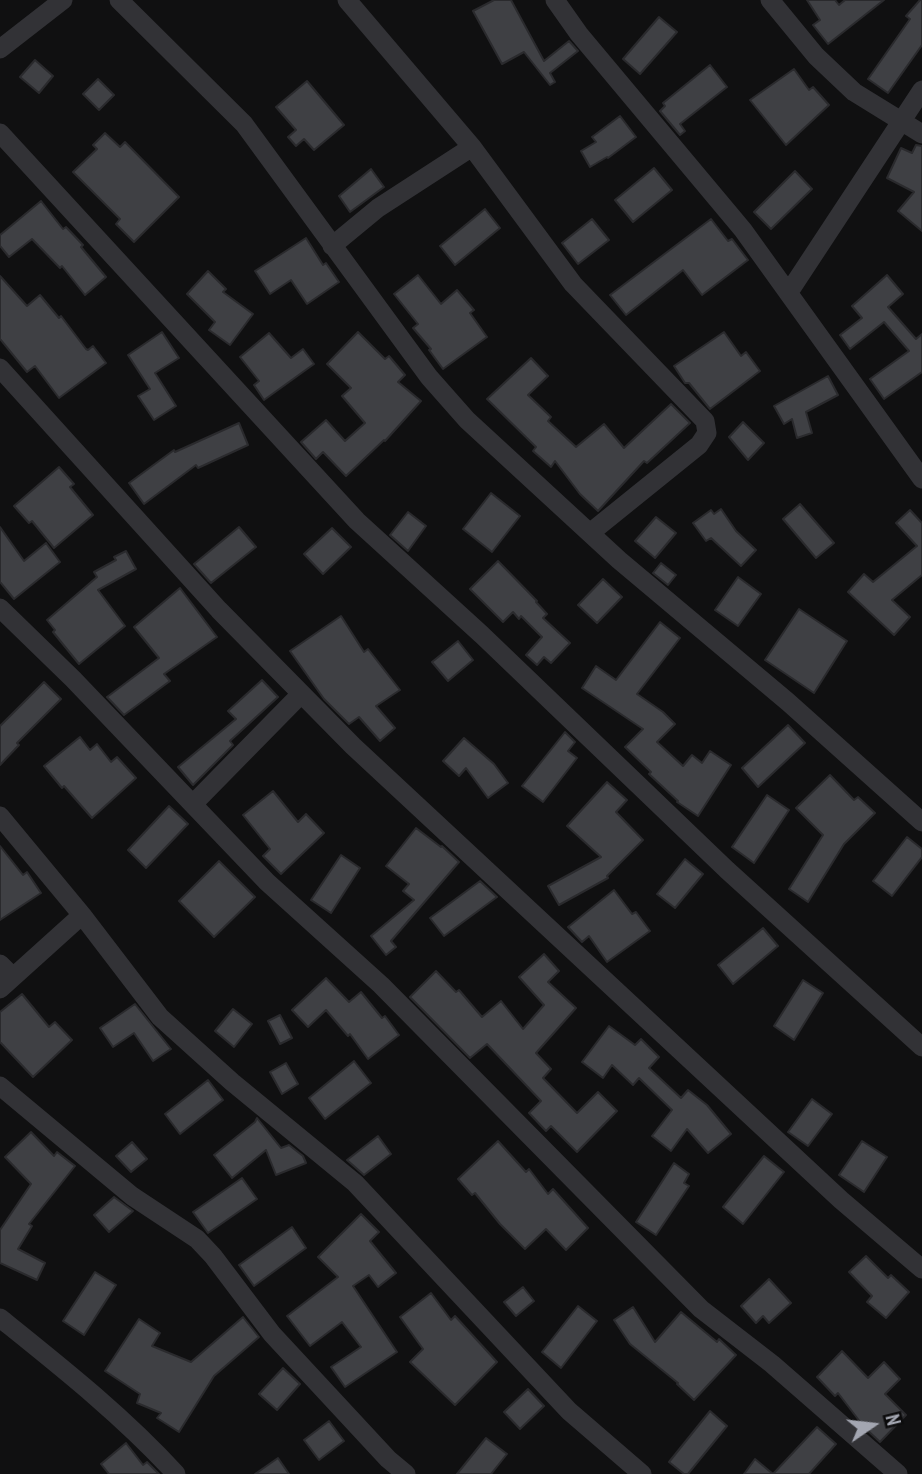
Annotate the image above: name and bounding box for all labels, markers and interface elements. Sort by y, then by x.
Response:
north arrow [838,1390,908,1460]
text: N [880,1412,906,1428]

